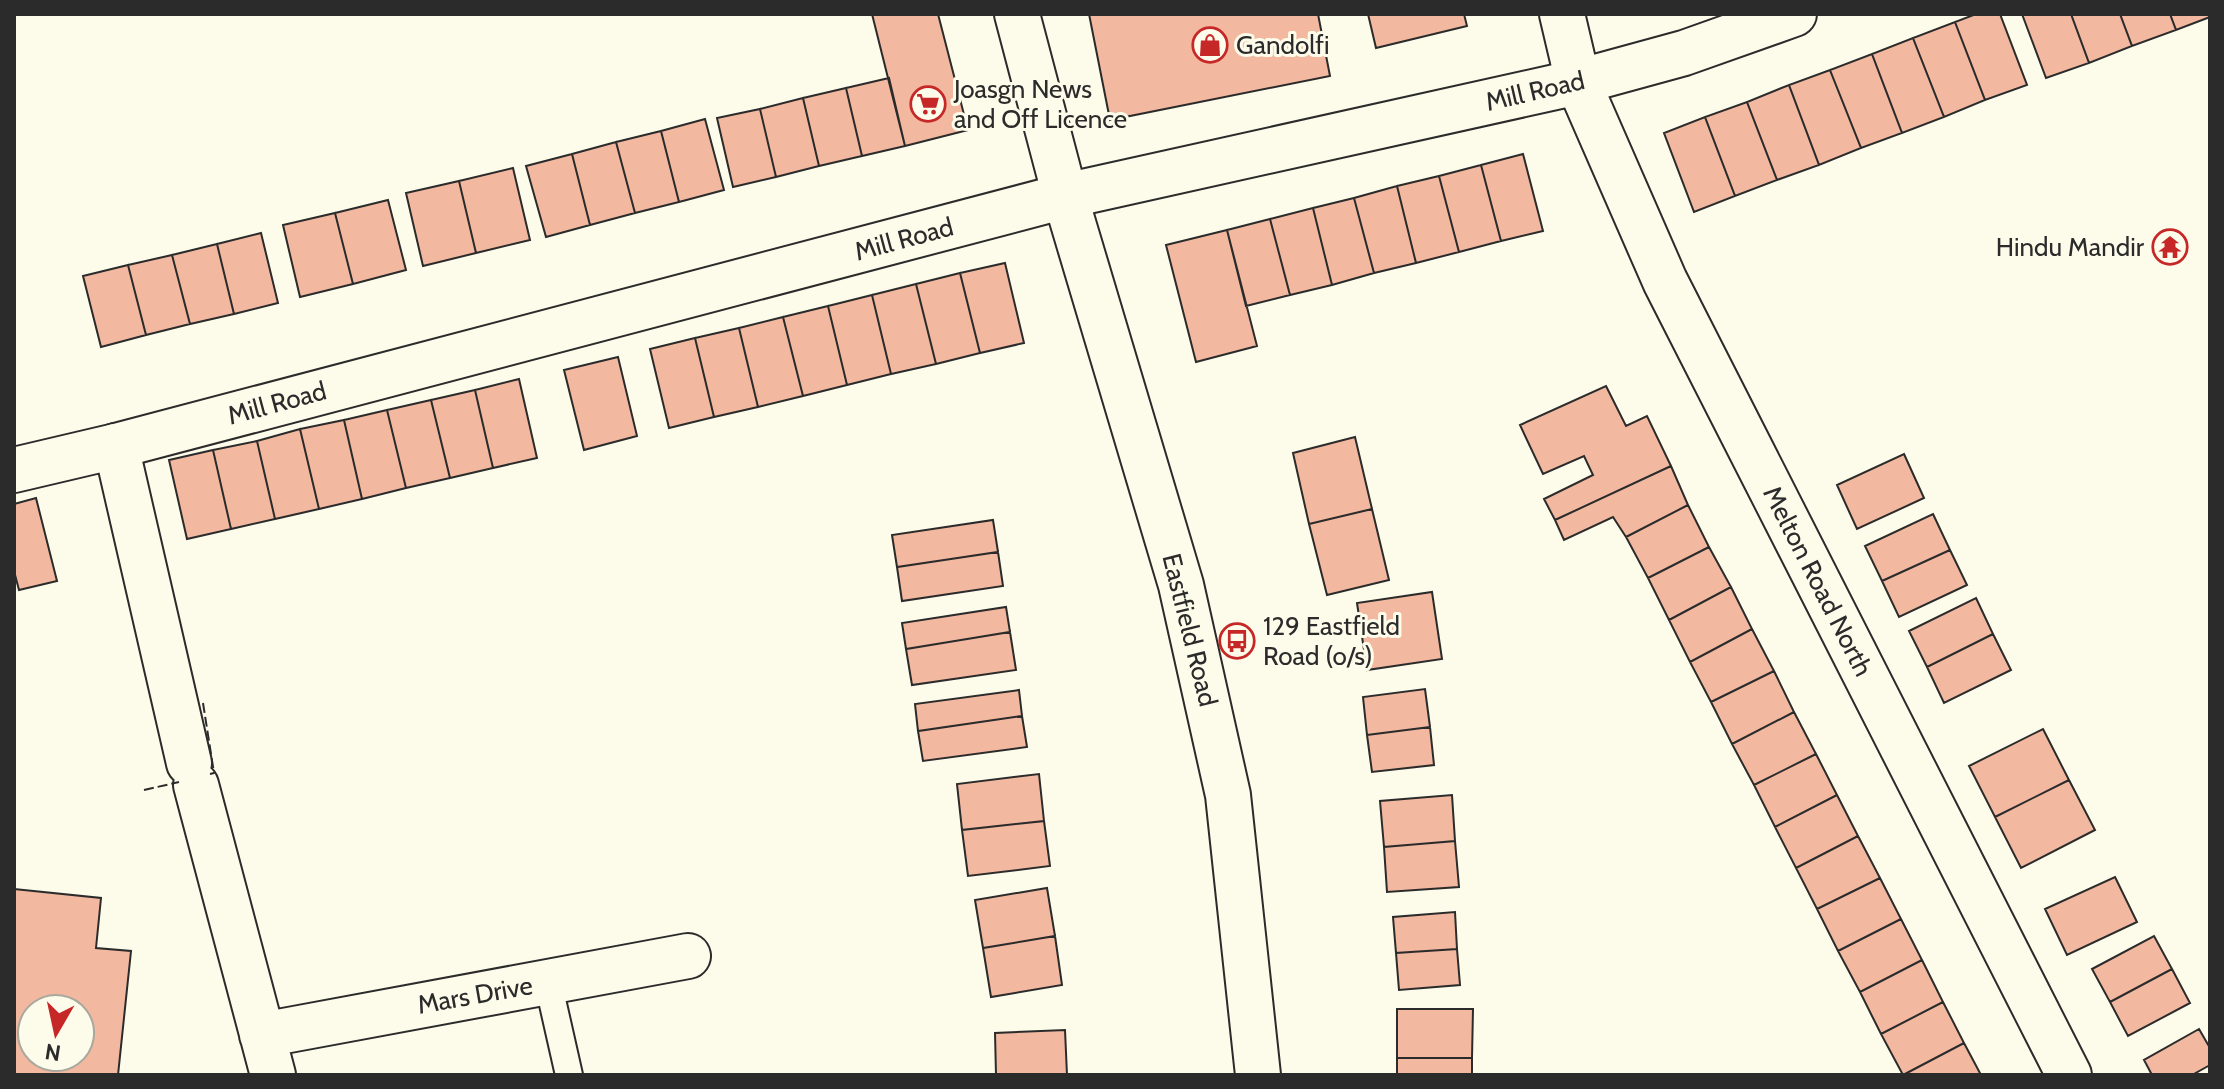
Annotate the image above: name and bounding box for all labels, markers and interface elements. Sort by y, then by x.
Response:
shop icon: Gandolfi [1191,26,1229,64]
place label: Gandolfi [1236,29,1329,61]
street label: Mill Road [1482,64,1588,118]
place label: Joasgn News and Off Licence [953,73,1127,135]
supermarket icon: Joasgn News and Off Licence [909,85,947,123]
street label: Mill Road [851,210,957,268]
temple icon: Hindu Mandir [2151,228,2189,266]
place label: Hindu Mandir [1996,231,2145,263]
street label: Mill Road [224,374,330,432]
street label: Melton Road North [1756,481,1880,681]
street label: Eastfield Road [1156,550,1224,710]
place label: 129 Eastfield Road (o/s) [1263,610,1400,672]
bus stop icon: 129 Eastfield Road (o/s) [1218,622,1256,660]
street label: Mars Drive [415,969,535,1021]
north arrow [16,993,96,1073]
text: N [43,1038,63,1067]

